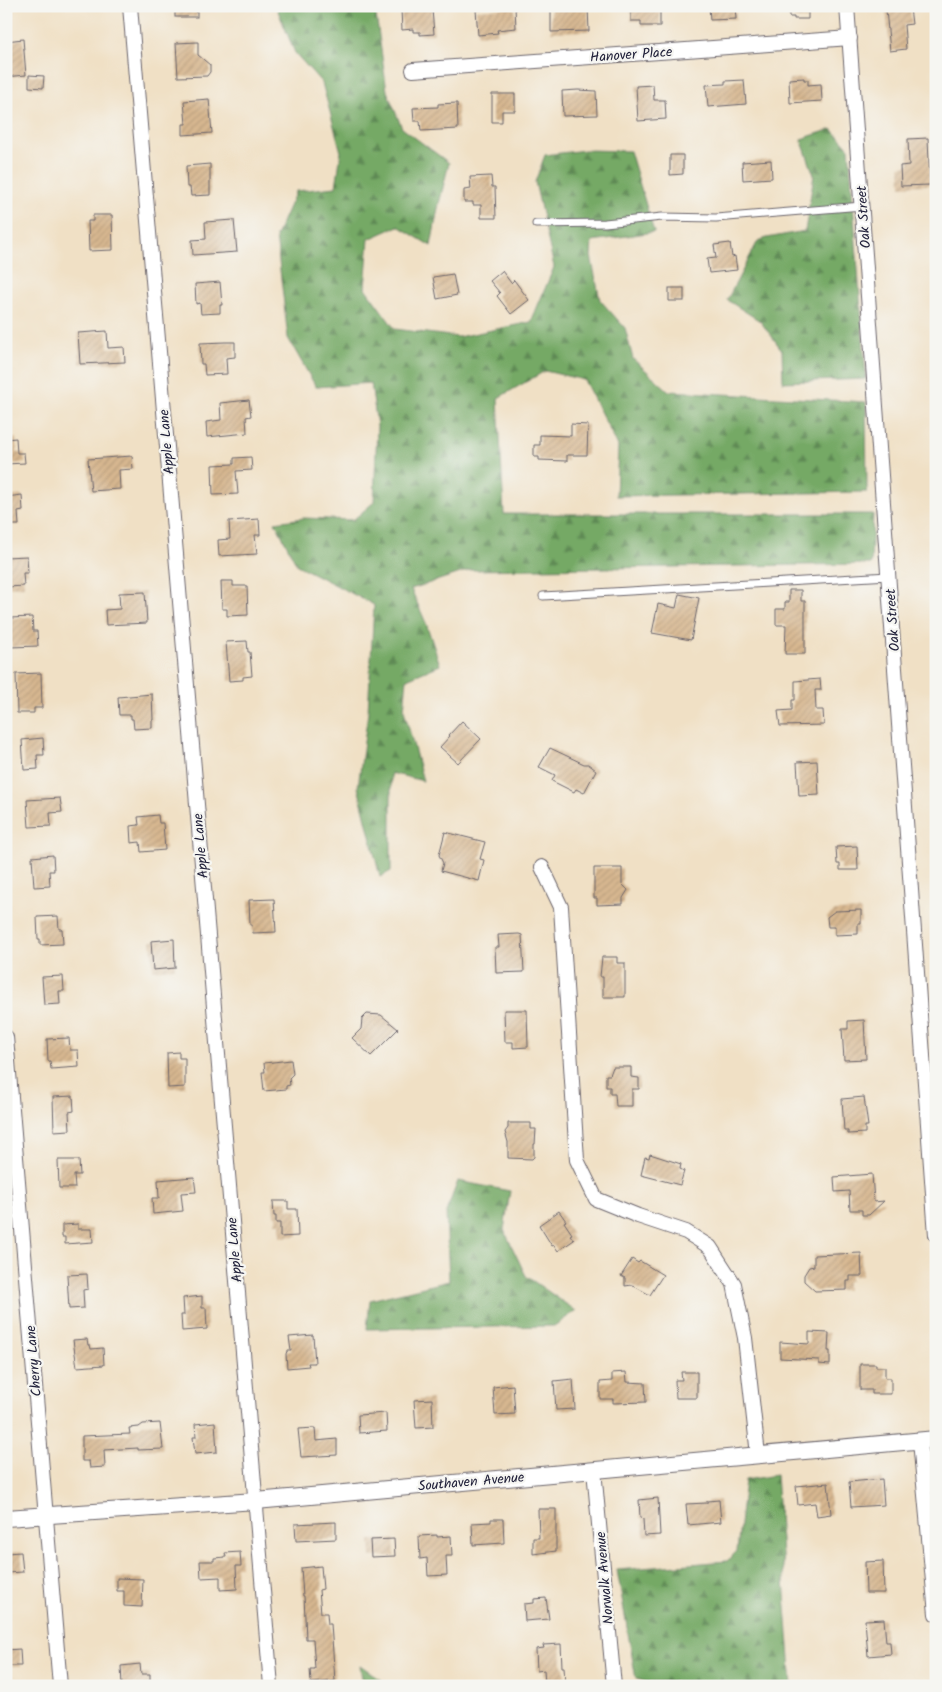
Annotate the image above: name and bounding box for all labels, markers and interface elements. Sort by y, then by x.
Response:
street label: Hanover Place [589,41,674,69]
street label: Oak Street [851,184,877,249]
street label: Apple Lane [153,408,181,475]
street label: Oak Street [880,587,906,652]
street label: Apple Lane [187,812,215,879]
street label: Apple Lane [221,1216,249,1283]
street label: Cherry Lane [20,1324,48,1398]
street label: Southaven Avenue [417,1466,526,1498]
street label: Norwalk Avenue [590,1530,620,1625]

